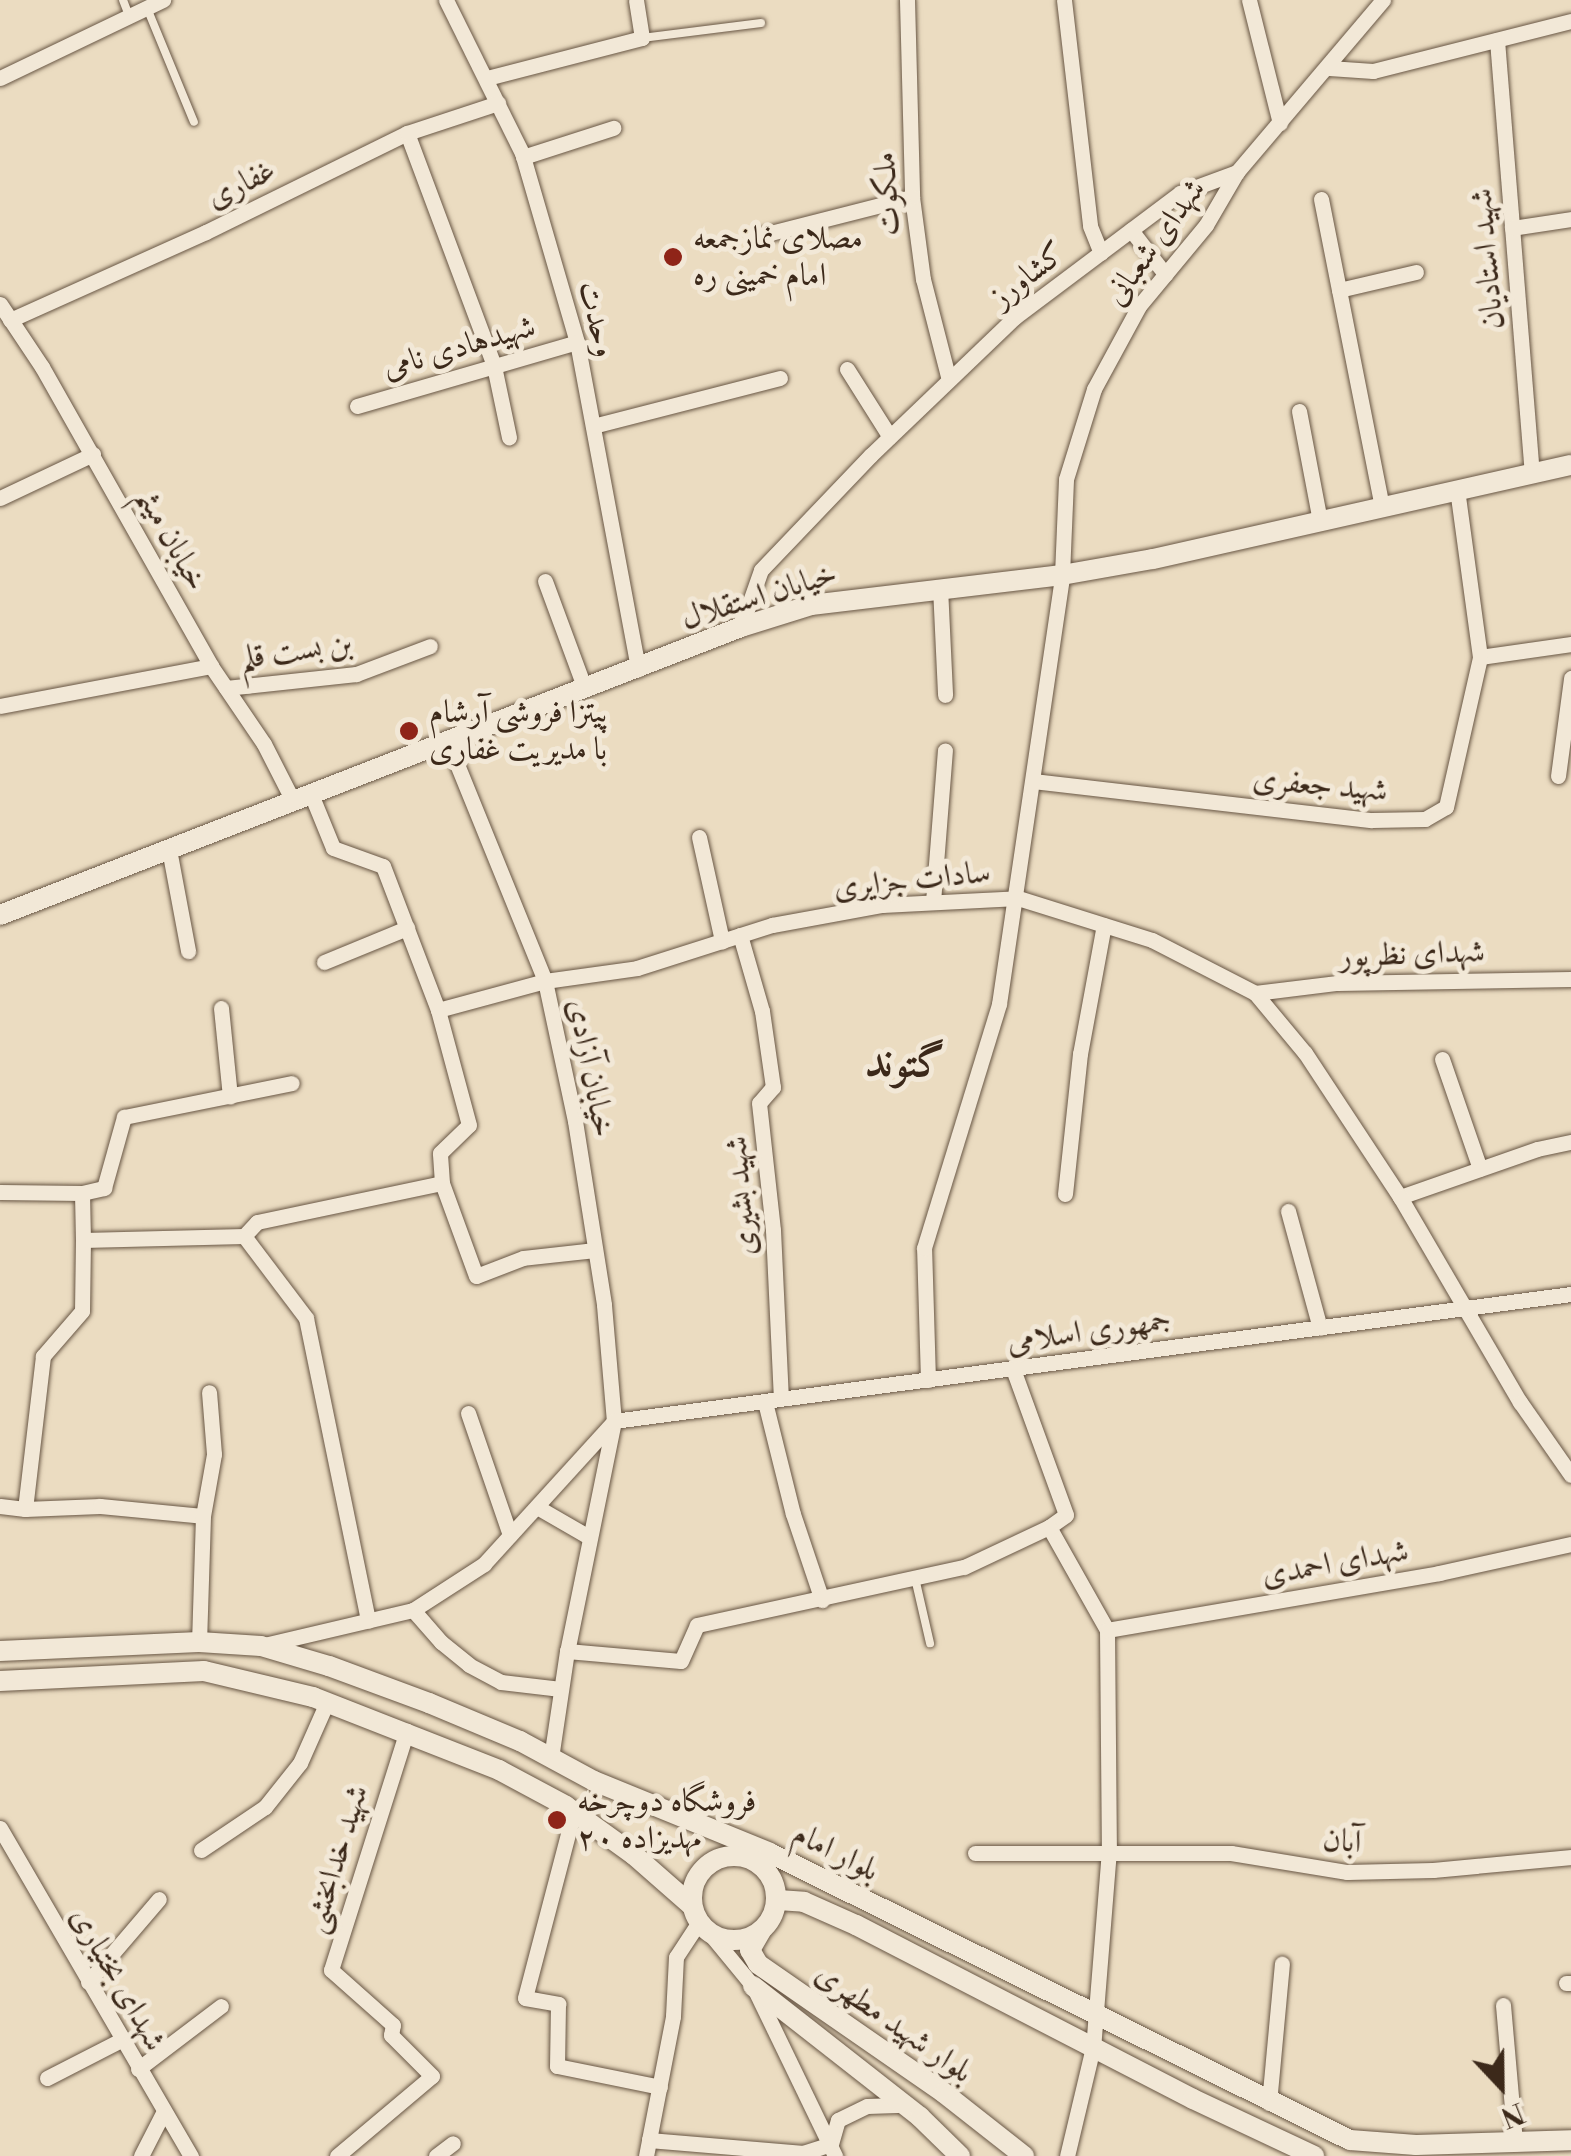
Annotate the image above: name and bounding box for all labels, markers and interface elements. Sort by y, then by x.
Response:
street label: غفاری [200,151,282,217]
street label: ملکوت [865,151,909,237]
street label: شهدای شعبانی [1096,171,1214,313]
street label: شهید استادیان [1462,187,1512,331]
place label: مصلای نمازجمعه امام خمینی ره [693,220,863,295]
street label: کشاورز [983,234,1073,316]
marker: مصلای نمازجمعه امام خمینی ره [662,246,684,268]
street label: وحدت [569,277,625,361]
street label: شهیدهادی نامی [378,307,540,387]
street label: خیابان میثم [128,480,216,598]
street label: خیابان استقلال [676,554,842,638]
street label: بن بست قلم [237,624,355,678]
place label: پیتزا فروشی آرشام با مدیریت غفاری [429,694,609,769]
marker: پیتزا فروشی آرشام با مدیریت غفاری [398,720,420,742]
street label: شهید جعفری [1251,760,1389,810]
street label: سادات جزایری [832,853,992,907]
street label: شهدای نظرپور [1338,932,1486,976]
street label: خیابان آزادی [559,996,623,1140]
district label: گتوند [865,1039,945,1089]
street label: شهید بشیری [717,1135,765,1257]
street label: جمهوری اسلامی [1004,1300,1174,1362]
street label: شهدای احمدی [1258,1531,1412,1595]
street label: شهید خدابخشی [295,1780,377,1938]
place label: فروشگاه دوچرخه ۲۰ مهدیزاده [577,1783,757,1858]
marker: فروشگاه دوچرخه ۲۰ مهدیزاده [546,1809,568,1831]
street label: بلوار امام [786,1814,886,1890]
street label: آبان [1321,1820,1363,1862]
street label: شهدای بختیاری [62,1900,174,2058]
street label: بلوار شهید مطهری [808,1955,980,2091]
north arrow [1451,2036,1551,2136]
text: N [1496,2094,1529,2135]

